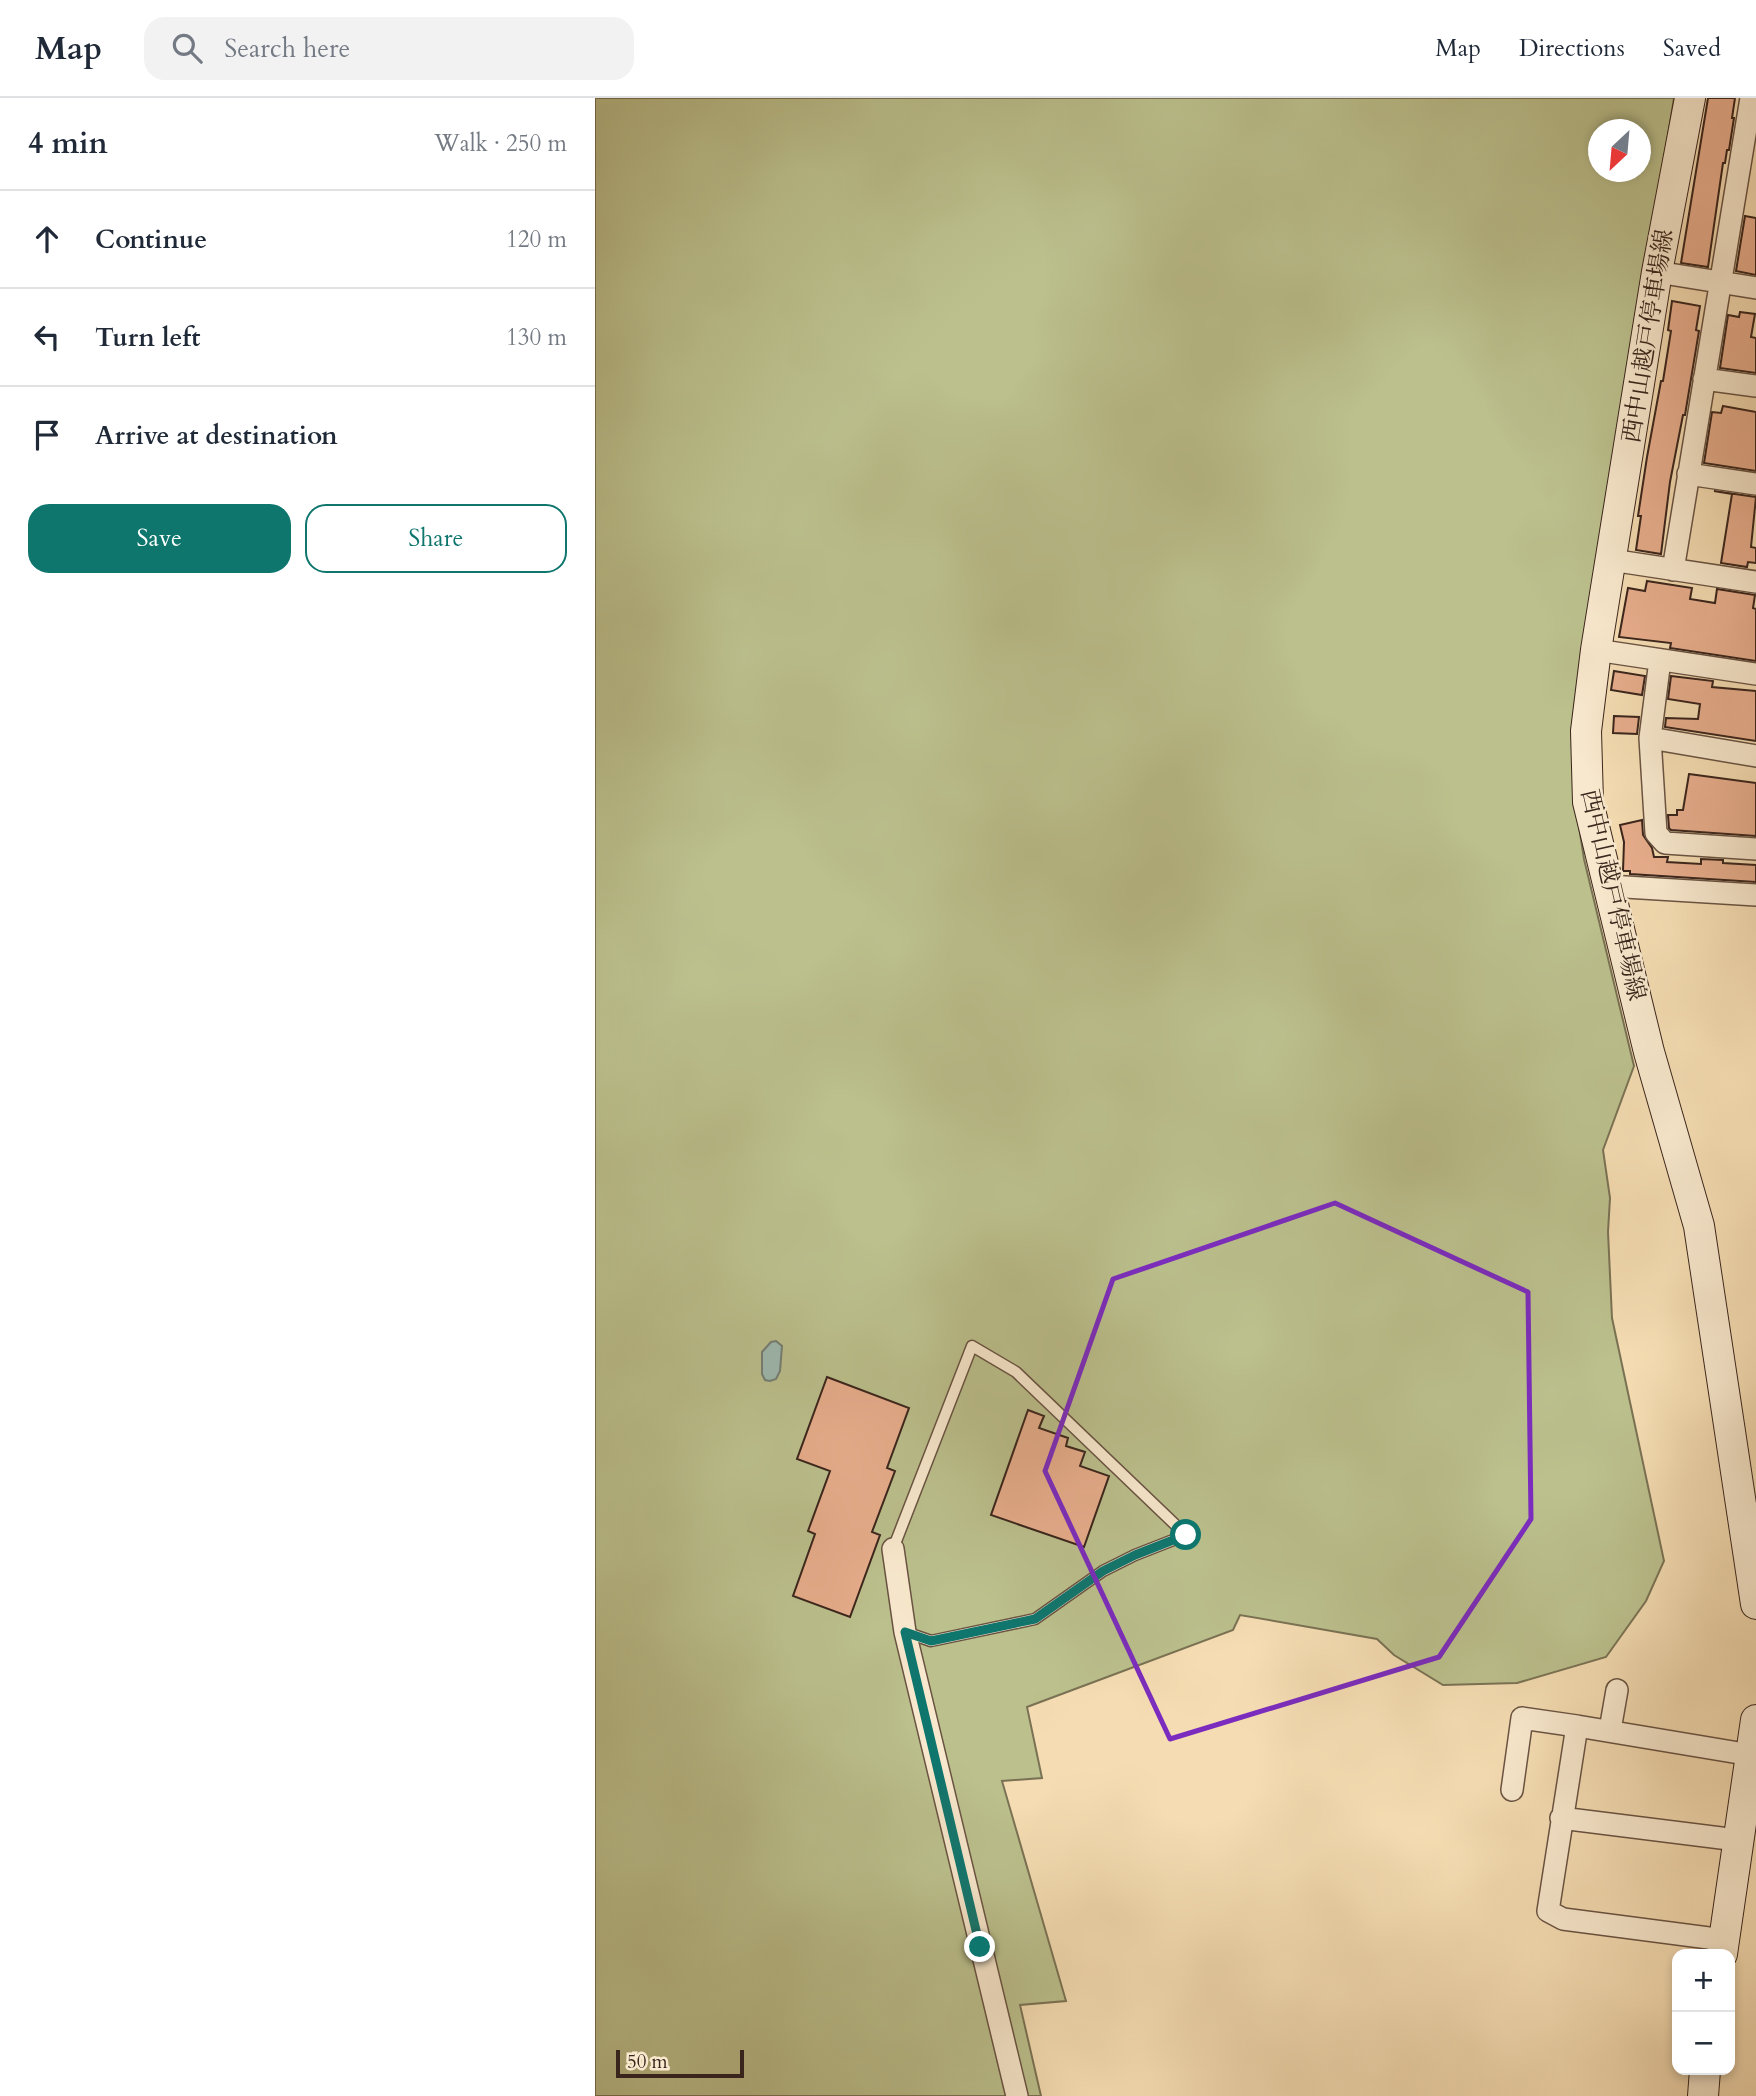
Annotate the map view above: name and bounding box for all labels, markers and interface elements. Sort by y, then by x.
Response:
search box [144,17,634,80]
text: Map [35,26,102,71]
icon: search [168,29,206,67]
text: Search here [224,31,350,66]
text: Map [1435,32,1481,65]
text: Directions [1519,32,1625,65]
text: Saved [1663,32,1721,65]
north arrow [1588,119,1651,182]
text: 4 min [28,123,108,164]
text: Walk · 250 m [434,128,567,159]
icon: ahead [28,220,66,258]
text: Continue [95,222,207,257]
text: 120 m [506,224,567,255]
street label: 西中山越戸停車場線 [1615,227,1681,445]
icon: left [28,318,66,356]
text: Turn left [95,320,200,355]
text: 130 m [506,322,567,353]
icon: arrive [28,416,66,454]
text: Arrive at destination [95,418,338,453]
button: Save [28,504,291,573]
button: Share [305,504,567,573]
street label: 西中山越戸停車場線 [1573,786,1653,1004]
route start [1170,1519,1201,1550]
route end [964,1931,995,1962]
map controls [1672,1949,1735,2075]
button: + [1672,1949,1735,2012]
button: − [1672,2012,1735,2075]
scale bar [616,2047,744,2079]
text: 50 m [627,2049,668,2075]

